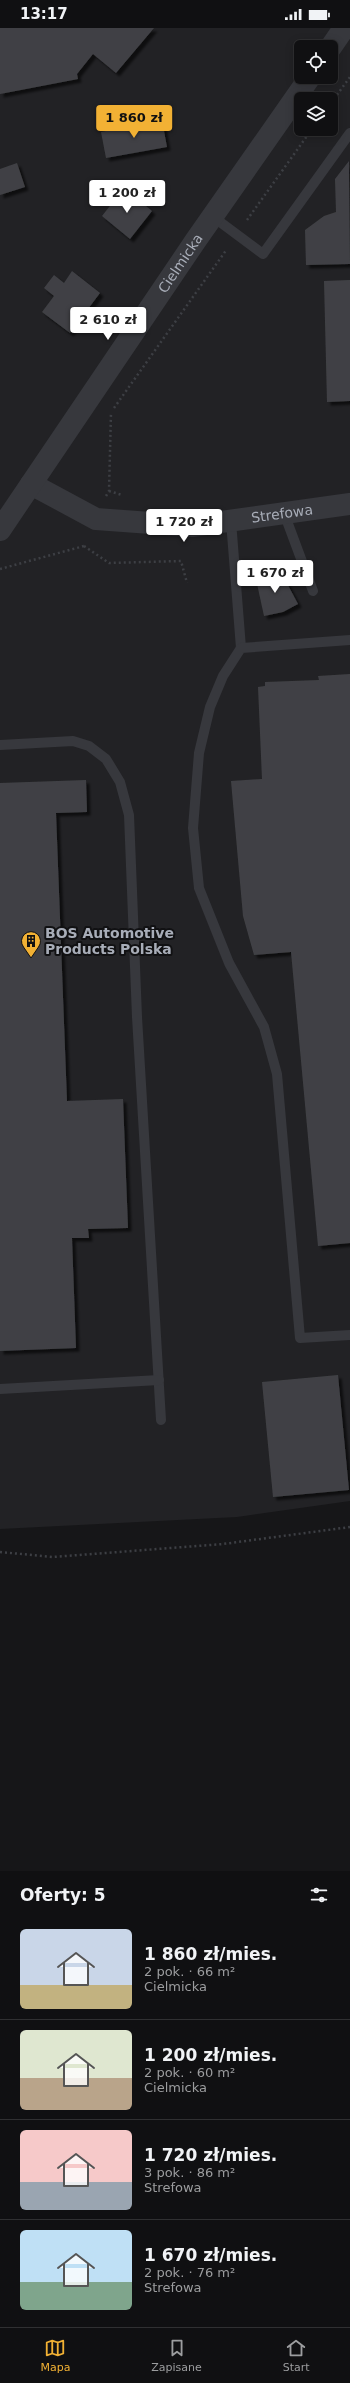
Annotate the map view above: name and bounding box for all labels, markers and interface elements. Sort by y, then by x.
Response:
text: 13:17 [20,5,68,23]
map controls [294,40,338,136]
button: locate [294,40,338,84]
button: layers [294,92,338,136]
pin: 1 860 zł [93,105,175,139]
text: 1 860 zł [105,110,163,125]
pin: 1 200 zł [86,180,168,214]
text: 1 200 zł [98,185,156,200]
street label: Cielmicka [155,231,206,296]
pin: 2 610 zł [67,307,149,341]
text: 2 610 zł [79,312,137,327]
street label: Strefowa [250,501,314,526]
pin: 1 720 zł [143,509,225,543]
text: 1 720 zł [155,514,213,529]
pin: 1 670 zł [234,560,316,594]
text: 1 670 zł [246,565,304,580]
place label: BOS Automotive Products Polska [45,925,174,957]
building icon: BOS Automotive Products Polska [20,930,42,958]
icon: filters [308,1884,330,1906]
text: Oferty: 5 [20,1885,106,1905]
text: 1 860 zł/mies. [144,1944,277,1964]
icon: home [52,1945,100,1993]
text: 2 pok. · 66 m² [144,1964,235,1979]
text: Cielmicka [144,1979,207,1994]
text: 1 200 zł/mies. [144,2045,277,2065]
icon: home [52,2046,100,2094]
text: 2 pok. · 60 m² [144,2065,235,2080]
text: Cielmicka [144,2080,207,2095]
text: 1 720 zł/mies. [144,2145,277,2165]
icon: home [52,2146,100,2194]
text: 3 pok. · 86 m² [144,2165,235,2180]
text: Strefowa [144,2180,202,2195]
text: 1 670 zł/mies. [144,2245,277,2265]
icon: home [52,2246,100,2294]
text: 2 pok. · 76 m² [144,2265,235,2280]
text: Strefowa [144,2280,202,2295]
tab: Mapa [40,2337,70,2374]
tab: Zapisane [151,2337,202,2374]
tab: Start [283,2337,310,2374]

